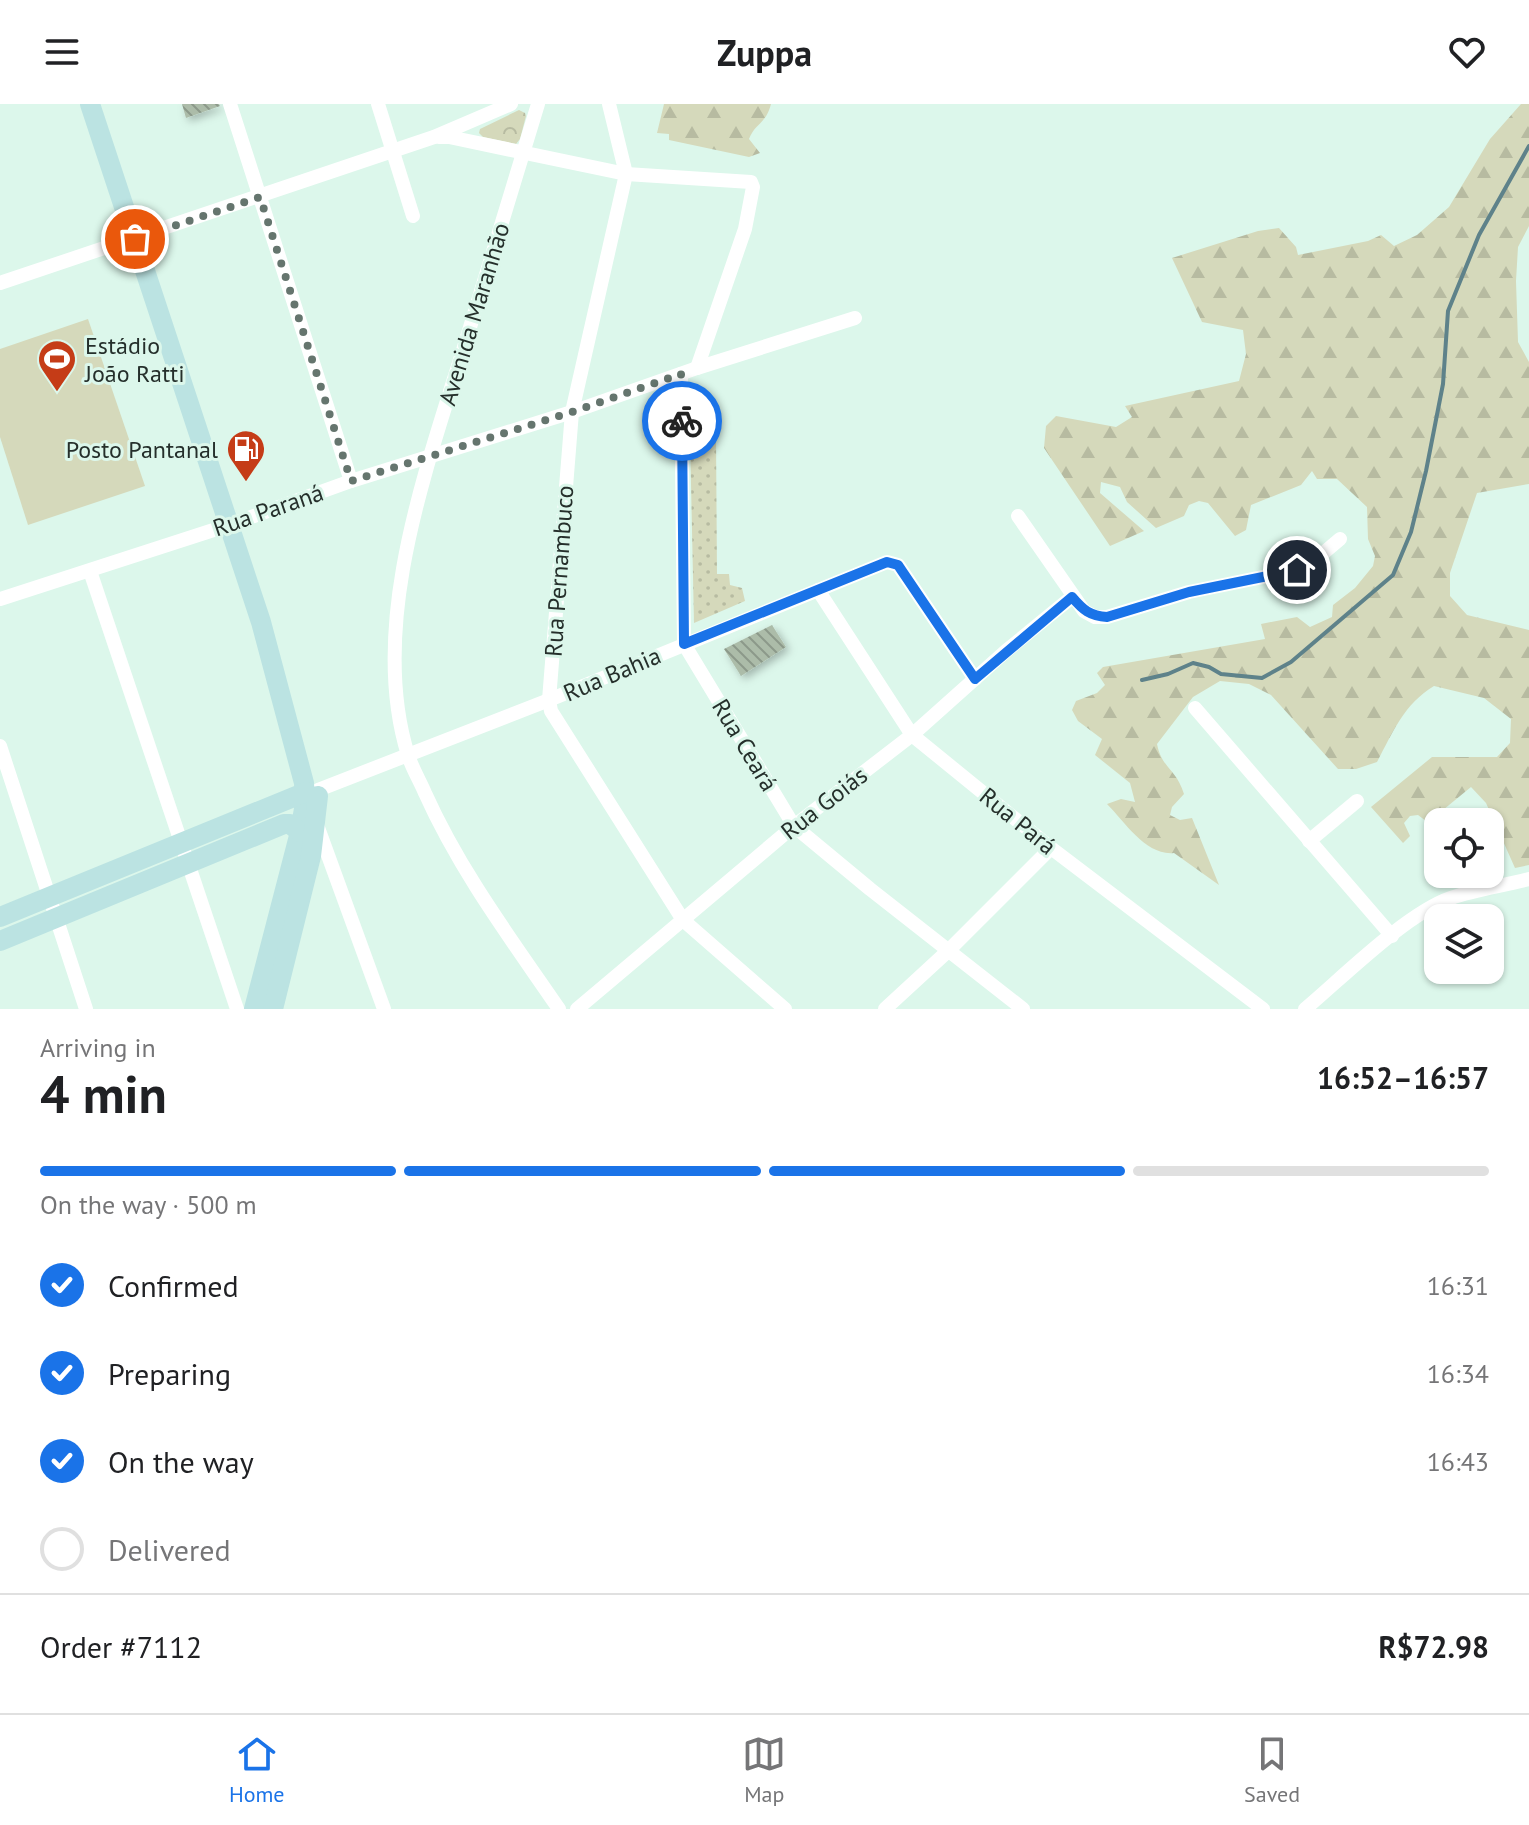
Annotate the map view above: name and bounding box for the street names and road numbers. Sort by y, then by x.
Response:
street label: Avenida Maranhão [431,219,517,409]
street label: Rua Paraná [209,477,327,543]
street label: Rua Pernambuco [538,484,580,658]
street label: Rua Bahia [559,640,665,708]
street label: Rua Ceará [705,693,785,797]
street label: Rua Goiás [775,760,873,846]
street label: Rua Pará [973,781,1063,861]

